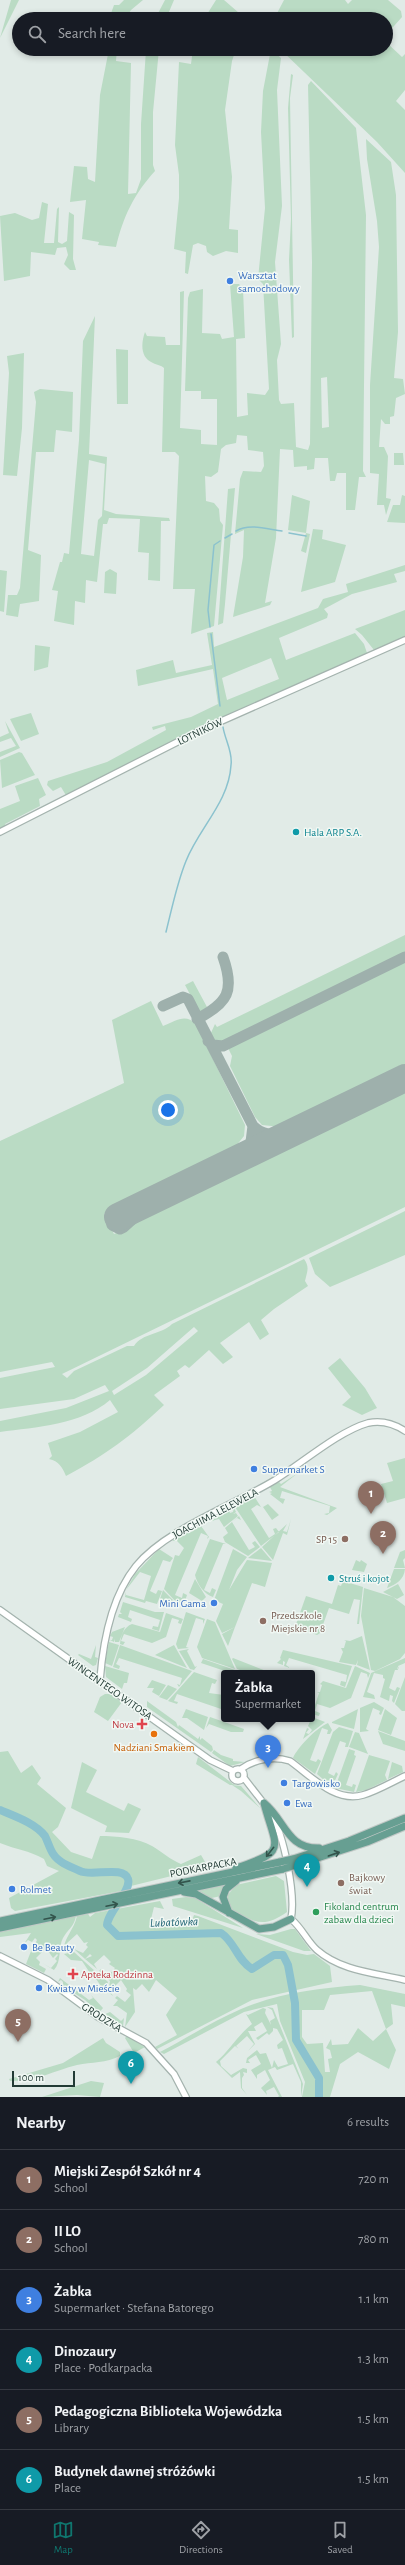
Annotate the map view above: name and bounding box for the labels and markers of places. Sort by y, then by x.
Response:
place label: Warsztat samochodowy [238,270,300,294]
marker: Warsztat samochodowy [225,276,235,286]
marker: Hala ARP S.A. [291,827,301,837]
place label: Hala ARP S.A. [304,827,362,838]
marker: Supermarket S [249,1464,259,1474]
place label: Supermarket S [262,1464,325,1475]
pin: 1 [358,1481,384,1514]
pin: 2 [370,1521,396,1554]
place label: SP 15 [316,1534,337,1545]
marker: SP 15 [340,1534,350,1544]
marker: Struś i kojot [326,1573,336,1583]
place label: Struś i kojot [339,1573,390,1584]
place label: Mini Gama [159,1598,206,1609]
marker: Mini Gama [209,1598,219,1608]
place label: Przedszkole Miejskie nr 8 [271,1610,325,1634]
marker: Przedszkole Miejskie nr 8 [258,1616,268,1626]
place label: Nova [112,1719,134,1730]
marker: Nova [137,1719,147,1729]
marker: Nadziani Smakiem [149,1729,159,1739]
pin: 3 [255,1735,281,1768]
place label: Nadziani Smakiem [114,1742,195,1753]
marker: Targowisko [279,1778,289,1788]
place label: Targowisko [292,1778,340,1789]
marker: Ewa [282,1798,292,1808]
place label: Ewa [295,1798,312,1809]
pin: 4 [294,1854,320,1887]
place label: Bajkowy świat [349,1872,385,1896]
marker: Bajkowy świat [336,1878,346,1888]
marker: Rolmet [7,1884,17,1894]
place label: Rolmet [20,1884,52,1895]
place label: Fikoland centrum zabaw dla dzieci [324,1901,399,1925]
marker: Fikoland centrum zabaw dla dzieci [311,1907,321,1917]
marker: Be Beauty [19,1942,29,1952]
place label: Be Beauty [32,1942,75,1953]
marker: Apteka Rodzinna [68,1969,78,1979]
place label: Apteka Rodzinna [81,1969,153,1980]
marker: Kwiaty w Mieście [34,1983,44,1993]
place label: Kwiaty w Mieście [47,1983,120,1994]
pin: 5 [5,2009,31,2042]
pin: 6 [118,2051,144,2084]

